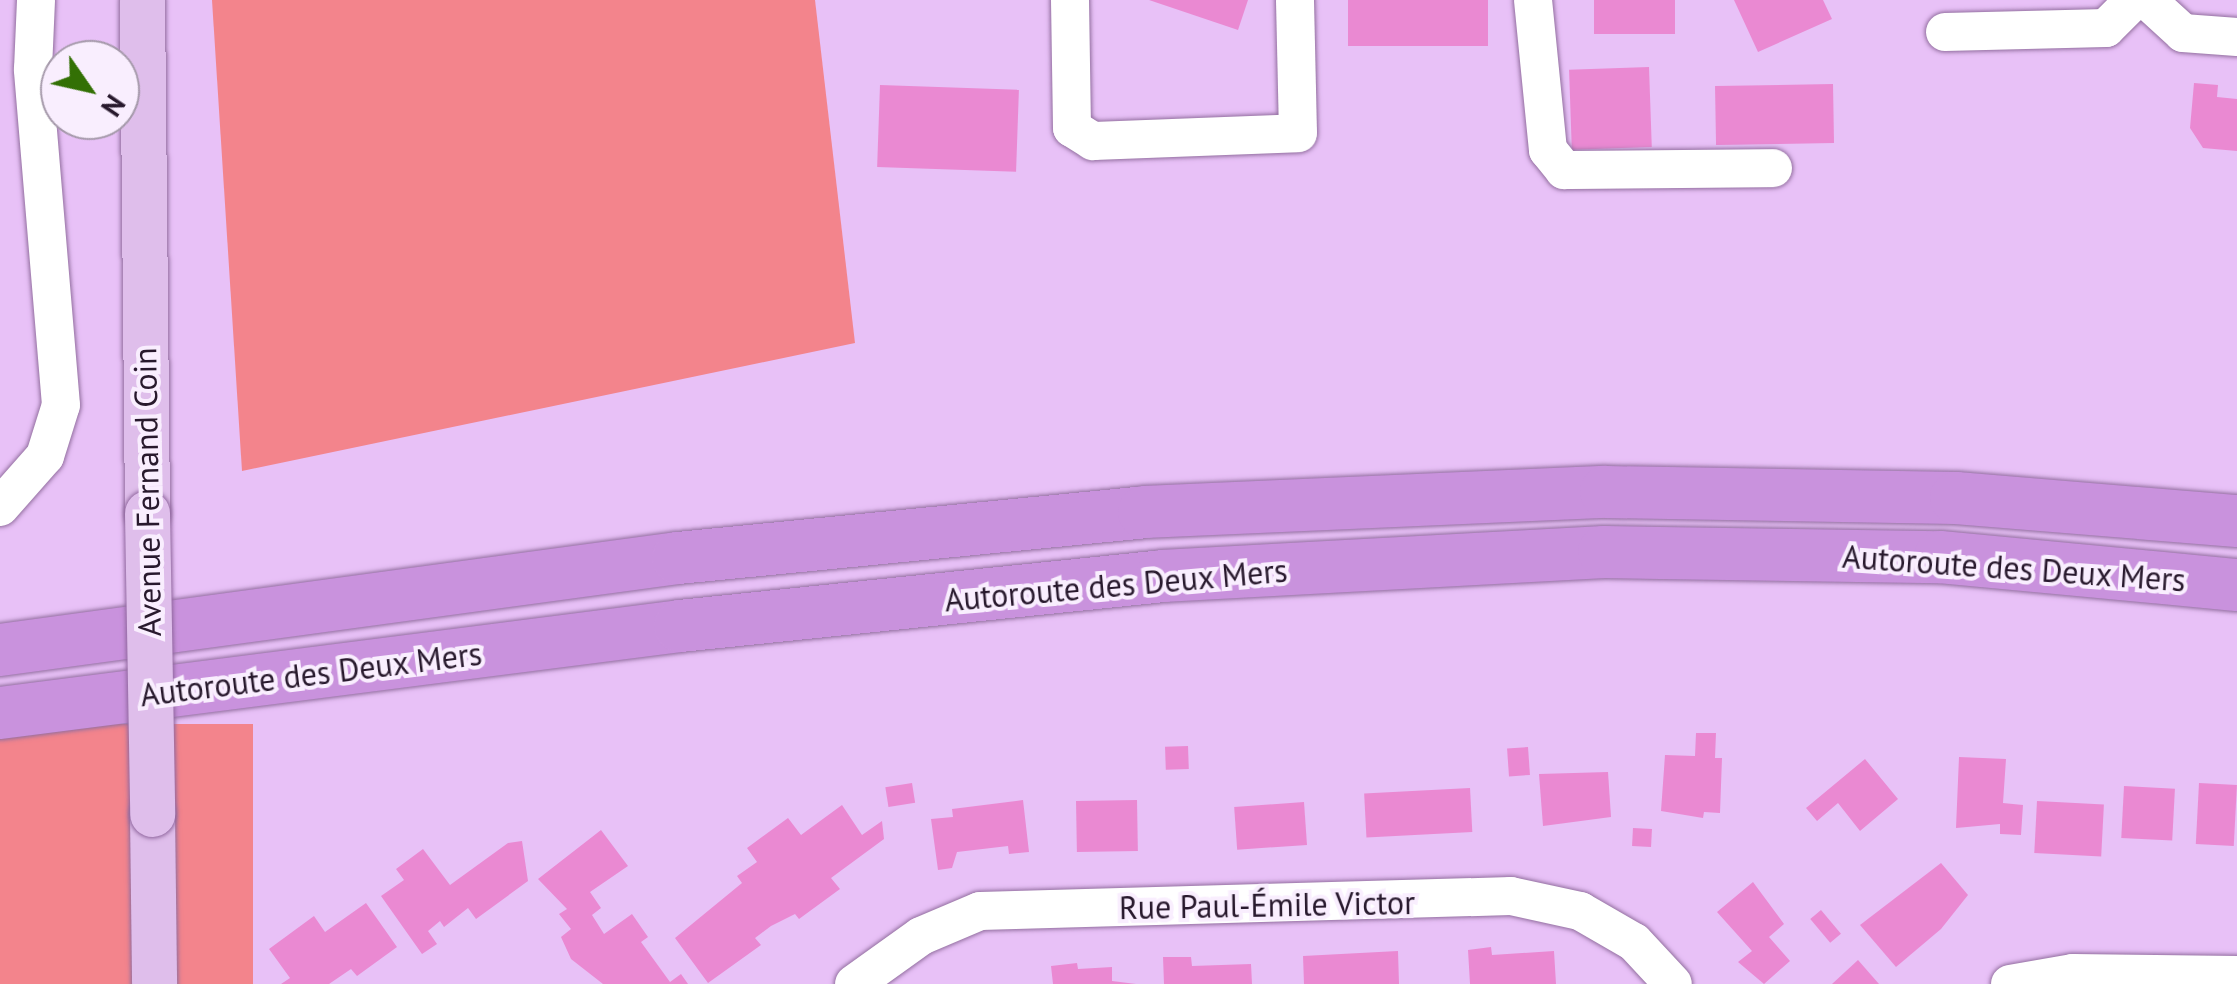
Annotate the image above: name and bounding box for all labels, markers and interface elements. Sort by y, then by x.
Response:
north arrow [40,40,140,140]
text: N [93,88,134,124]
street label: Avenue Fernand Coin [125,347,169,637]
street label: Autoroute des Deux Mers [1841,537,2187,599]
street label: Autoroute des Deux Mers [942,551,1290,619]
street label: Autoroute des Deux Mers [137,634,485,714]
street label: Rue Paul-Émile Victor [1118,883,1416,927]

